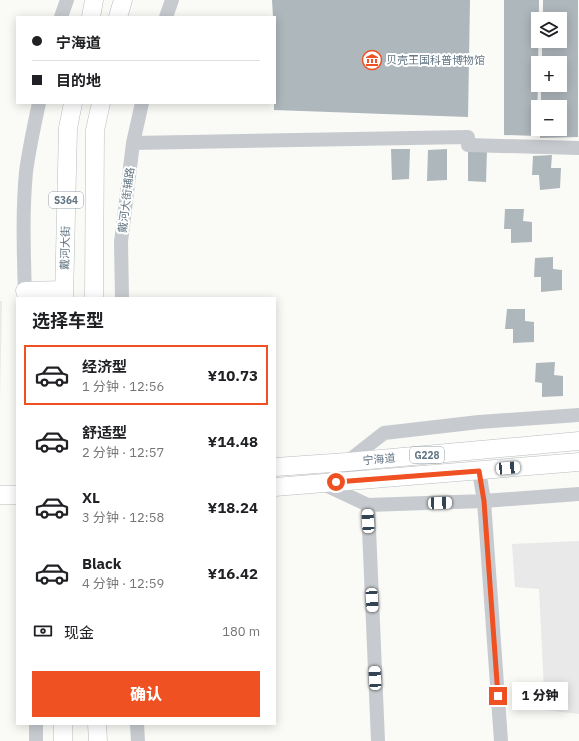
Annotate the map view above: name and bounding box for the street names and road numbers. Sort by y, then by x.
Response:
street label: 戴河大街辅路 [115,166,137,234]
road number: S364 [49,192,83,208]
street label: 戴河大街 [58,226,72,270]
road number: G228 [410,447,444,463]
street label: 宁海道 [362,451,396,467]

